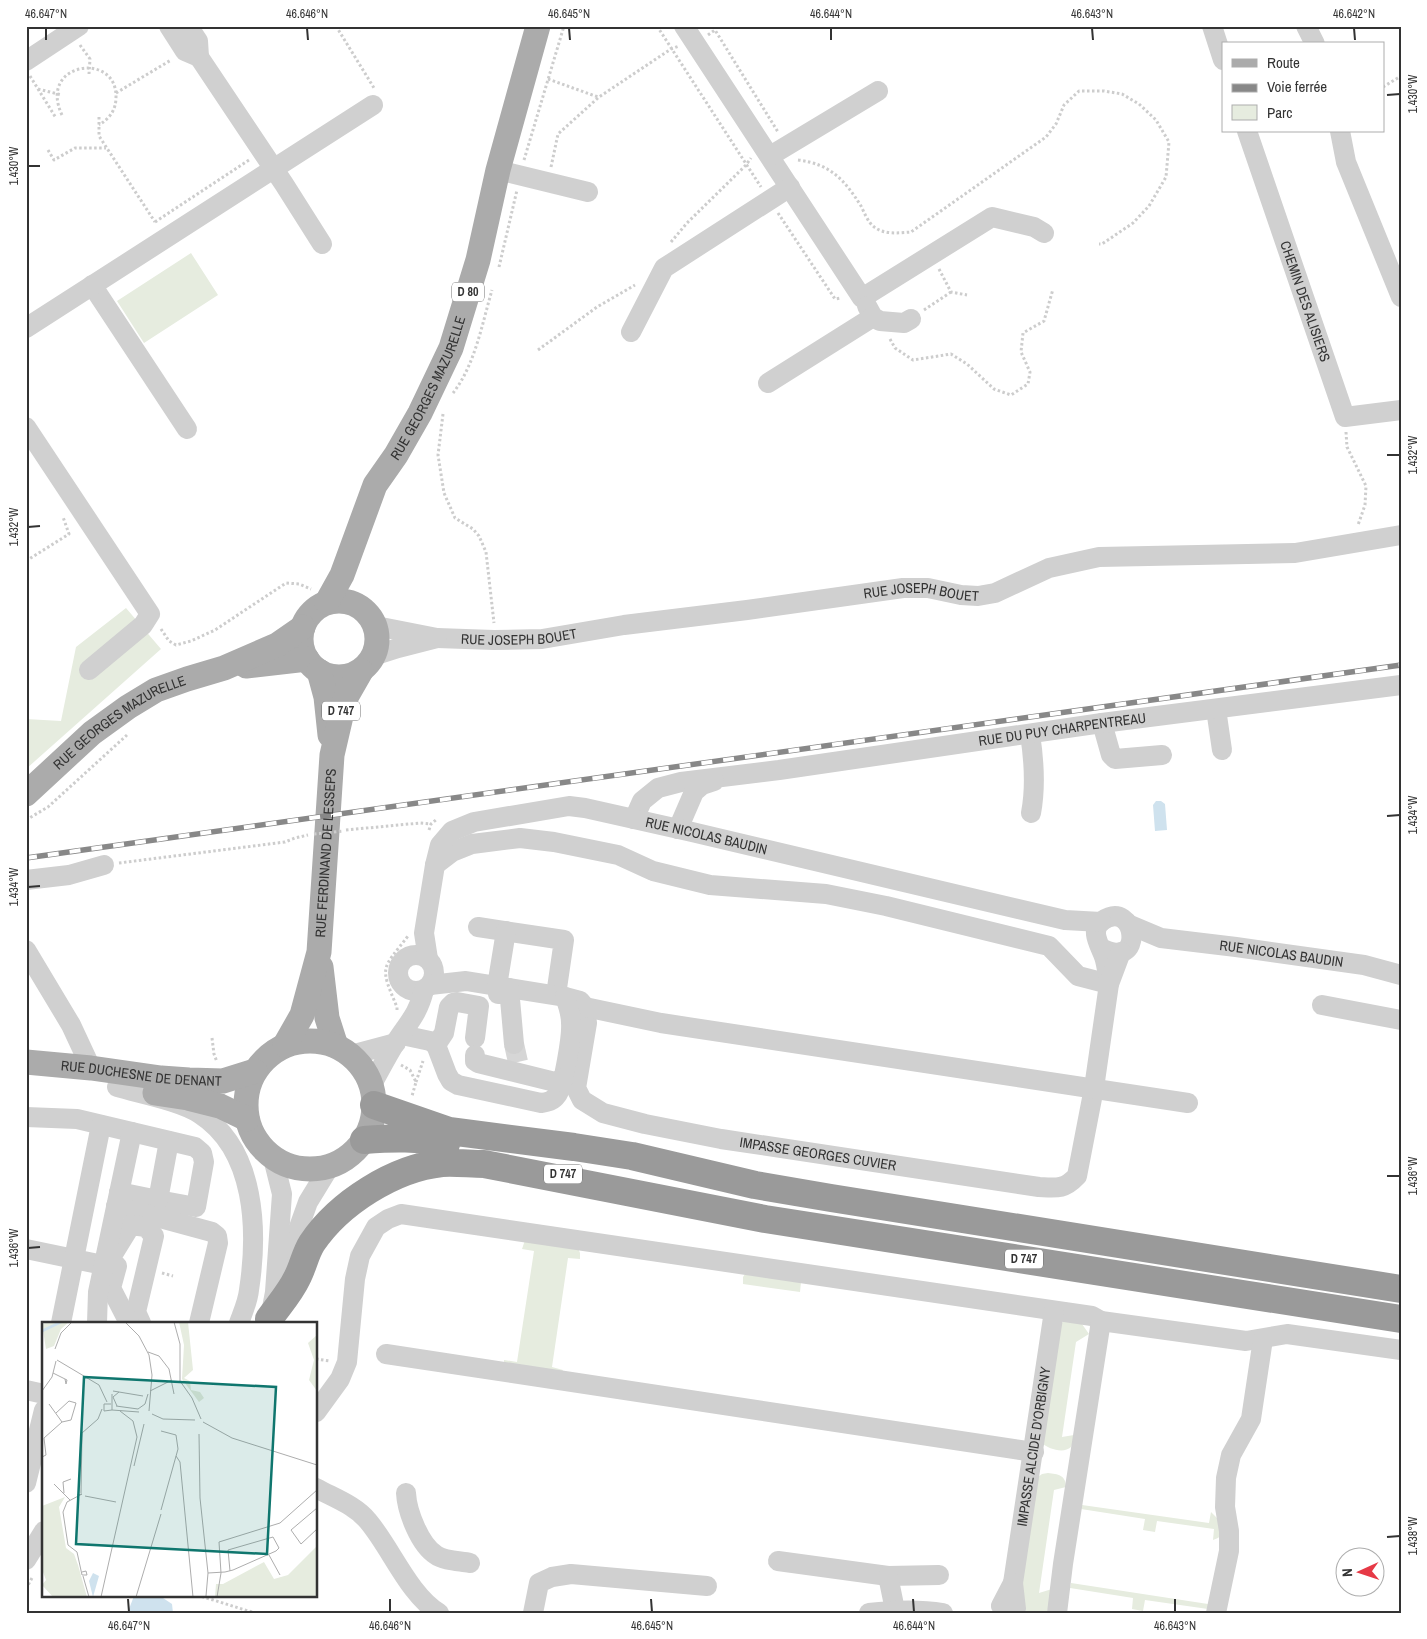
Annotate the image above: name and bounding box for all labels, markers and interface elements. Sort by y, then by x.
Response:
text: 46.647°N [25,6,67,22]
text: 46.646°N [286,6,328,22]
text: 46.645°N [548,6,590,22]
text: 46.644°N [810,6,852,22]
text: 46.643°N [1071,6,1113,22]
text: 46.642°N [1333,6,1375,22]
legend [1222,42,1384,132]
text: Route [1267,52,1300,73]
text: 1.430°W [1405,74,1421,113]
text: Voie ferrée [1267,76,1327,97]
text: Parc [1267,102,1292,123]
text: 1.430°W [6,146,22,185]
street label: CHEMIN DES ALISIERS [1276,239,1334,364]
road number: D 80 [452,282,484,302]
street label: RUE GEORGES MAZURELLE [386,314,469,464]
text: 1.432°W [1405,435,1421,474]
text: 1.432°W [6,507,22,546]
street label: RUE JOSEPH BOUET [862,579,979,605]
street label: RUE JOSEPH BOUET [461,624,578,649]
street label: RUE GEORGES MAZURELLE [49,671,188,773]
road number: D 747 [322,701,360,720]
street label: RUE DU PUY CHARPENTREAU [977,708,1147,750]
street label: RUE FERDINAND DE LESSEPS [311,768,340,938]
text: 1.434°W [1405,795,1421,834]
street label: RUE NICOLAS BAUDIN [644,813,769,858]
text: 1.434°W [6,867,22,906]
street label: RUE NICOLAS BAUDIN [1219,936,1344,971]
street label: RUE DUCHESNE DE DENANT [60,1056,222,1090]
street label: IMPASSE GEORGES CUVIER [738,1133,898,1174]
text: 1.436°W [1405,1156,1421,1195]
road number: D 747 [544,1164,582,1184]
text: 1.436°W [6,1228,22,1267]
road number: D 747 [1005,1250,1043,1268]
inset map [42,1322,318,1596]
street label: IMPASSE ALCIDE D'ORBIGNY [1013,1365,1055,1528]
text: 1.438°W [1405,1516,1421,1555]
north arrow [1334,1546,1384,1596]
text: N [1338,1568,1356,1577]
text: 46.647°N [108,1618,150,1634]
text: 46.646°N [369,1618,411,1634]
text: 46.645°N [631,1618,673,1634]
text: 46.644°N [893,1618,935,1634]
text: 46.643°N [1154,1618,1196,1634]

